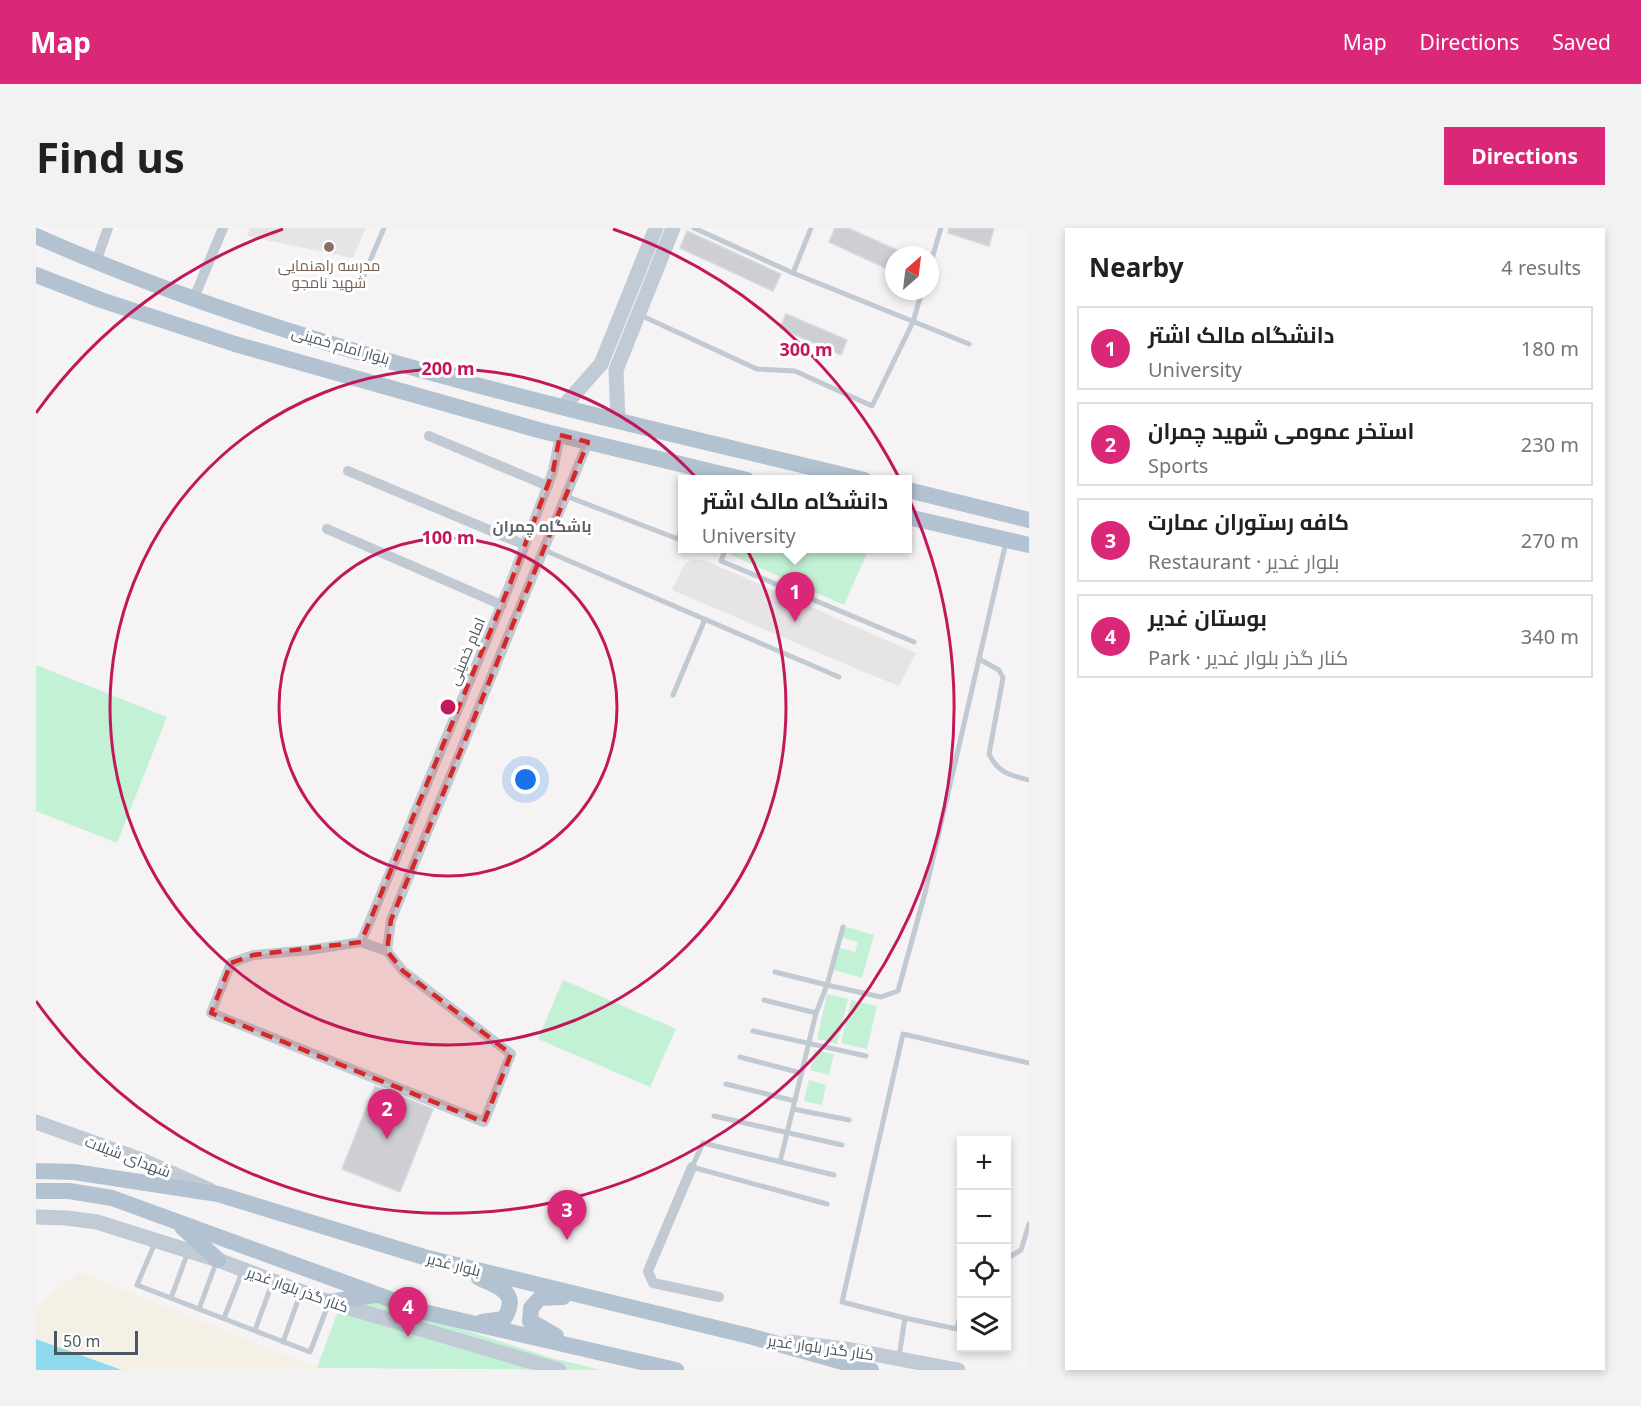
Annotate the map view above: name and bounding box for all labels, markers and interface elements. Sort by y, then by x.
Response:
text: Map [30,23,91,61]
text: Map [1343,28,1387,56]
text: Directions [1420,28,1519,56]
text: Saved [1552,28,1611,56]
button: Directions [1444,127,1605,185]
text: Find us [36,128,185,185]
marker: مدرسه راهنمایی شهید نامجو [322,240,336,254]
north arrow [885,246,939,300]
text: Nearby [1089,249,1184,285]
text: 4 results [1501,254,1581,281]
place label: مدرسه راهنمایی شهید نامجو [278,255,380,293]
text: دانشگاه مالک اشتر [1148,319,1334,349]
street label: بلوار امام خمینی [289,321,392,370]
text: 1 [1105,335,1116,362]
text: 180 m [1521,335,1579,362]
text: 300 m [779,337,833,361]
text: 200 m [421,356,475,380]
text: University [1148,356,1242,383]
text: استخر عمومی شهید چمران [1148,415,1414,445]
text: 2 [1105,431,1116,458]
text: 230 m [1521,431,1579,458]
text: Sports [1148,452,1208,479]
popup [678,475,912,553]
text: دانشگاه مالک اشتر [702,485,888,515]
text: کافه رستوران عمارت [1148,506,1349,536]
district label: باشگاه چمران [492,515,592,538]
text: University [702,522,796,549]
text: 100 m [421,525,475,549]
text: 3 [1105,527,1116,554]
text: 270 m [1521,527,1579,554]
text: Restaurant · بلوار غدیر [1148,548,1339,575]
pin: 1 [776,572,814,622]
text: بوستان غدیر [1148,602,1267,632]
street label: امام خمینی [443,614,490,688]
text: 4 [1105,623,1116,650]
text: 340 m [1521,623,1579,650]
text: Park · کنار گذر بلوار غدیر [1148,644,1348,671]
centre of rings [438,697,458,717]
your location [511,765,540,794]
pin: 2 [368,1090,406,1139]
street label: شهدای شیلات [82,1130,174,1182]
map controls [957,1136,1011,1352]
button: + [957,1136,1011,1190]
pin: 3 [548,1190,586,1240]
button: − [957,1190,1011,1244]
button: locate [957,1244,1011,1298]
street label: بلوار غدیر [424,1247,483,1280]
street label: کنار گذر بلوار غدیر [244,1261,352,1317]
pin: 4 [388,1288,428,1337]
button: layers [957,1298,1011,1352]
scale bar [54,1328,138,1356]
text: 50 m [63,1330,100,1352]
street label: کنار گذر بلوار غدیر [766,1330,875,1364]

